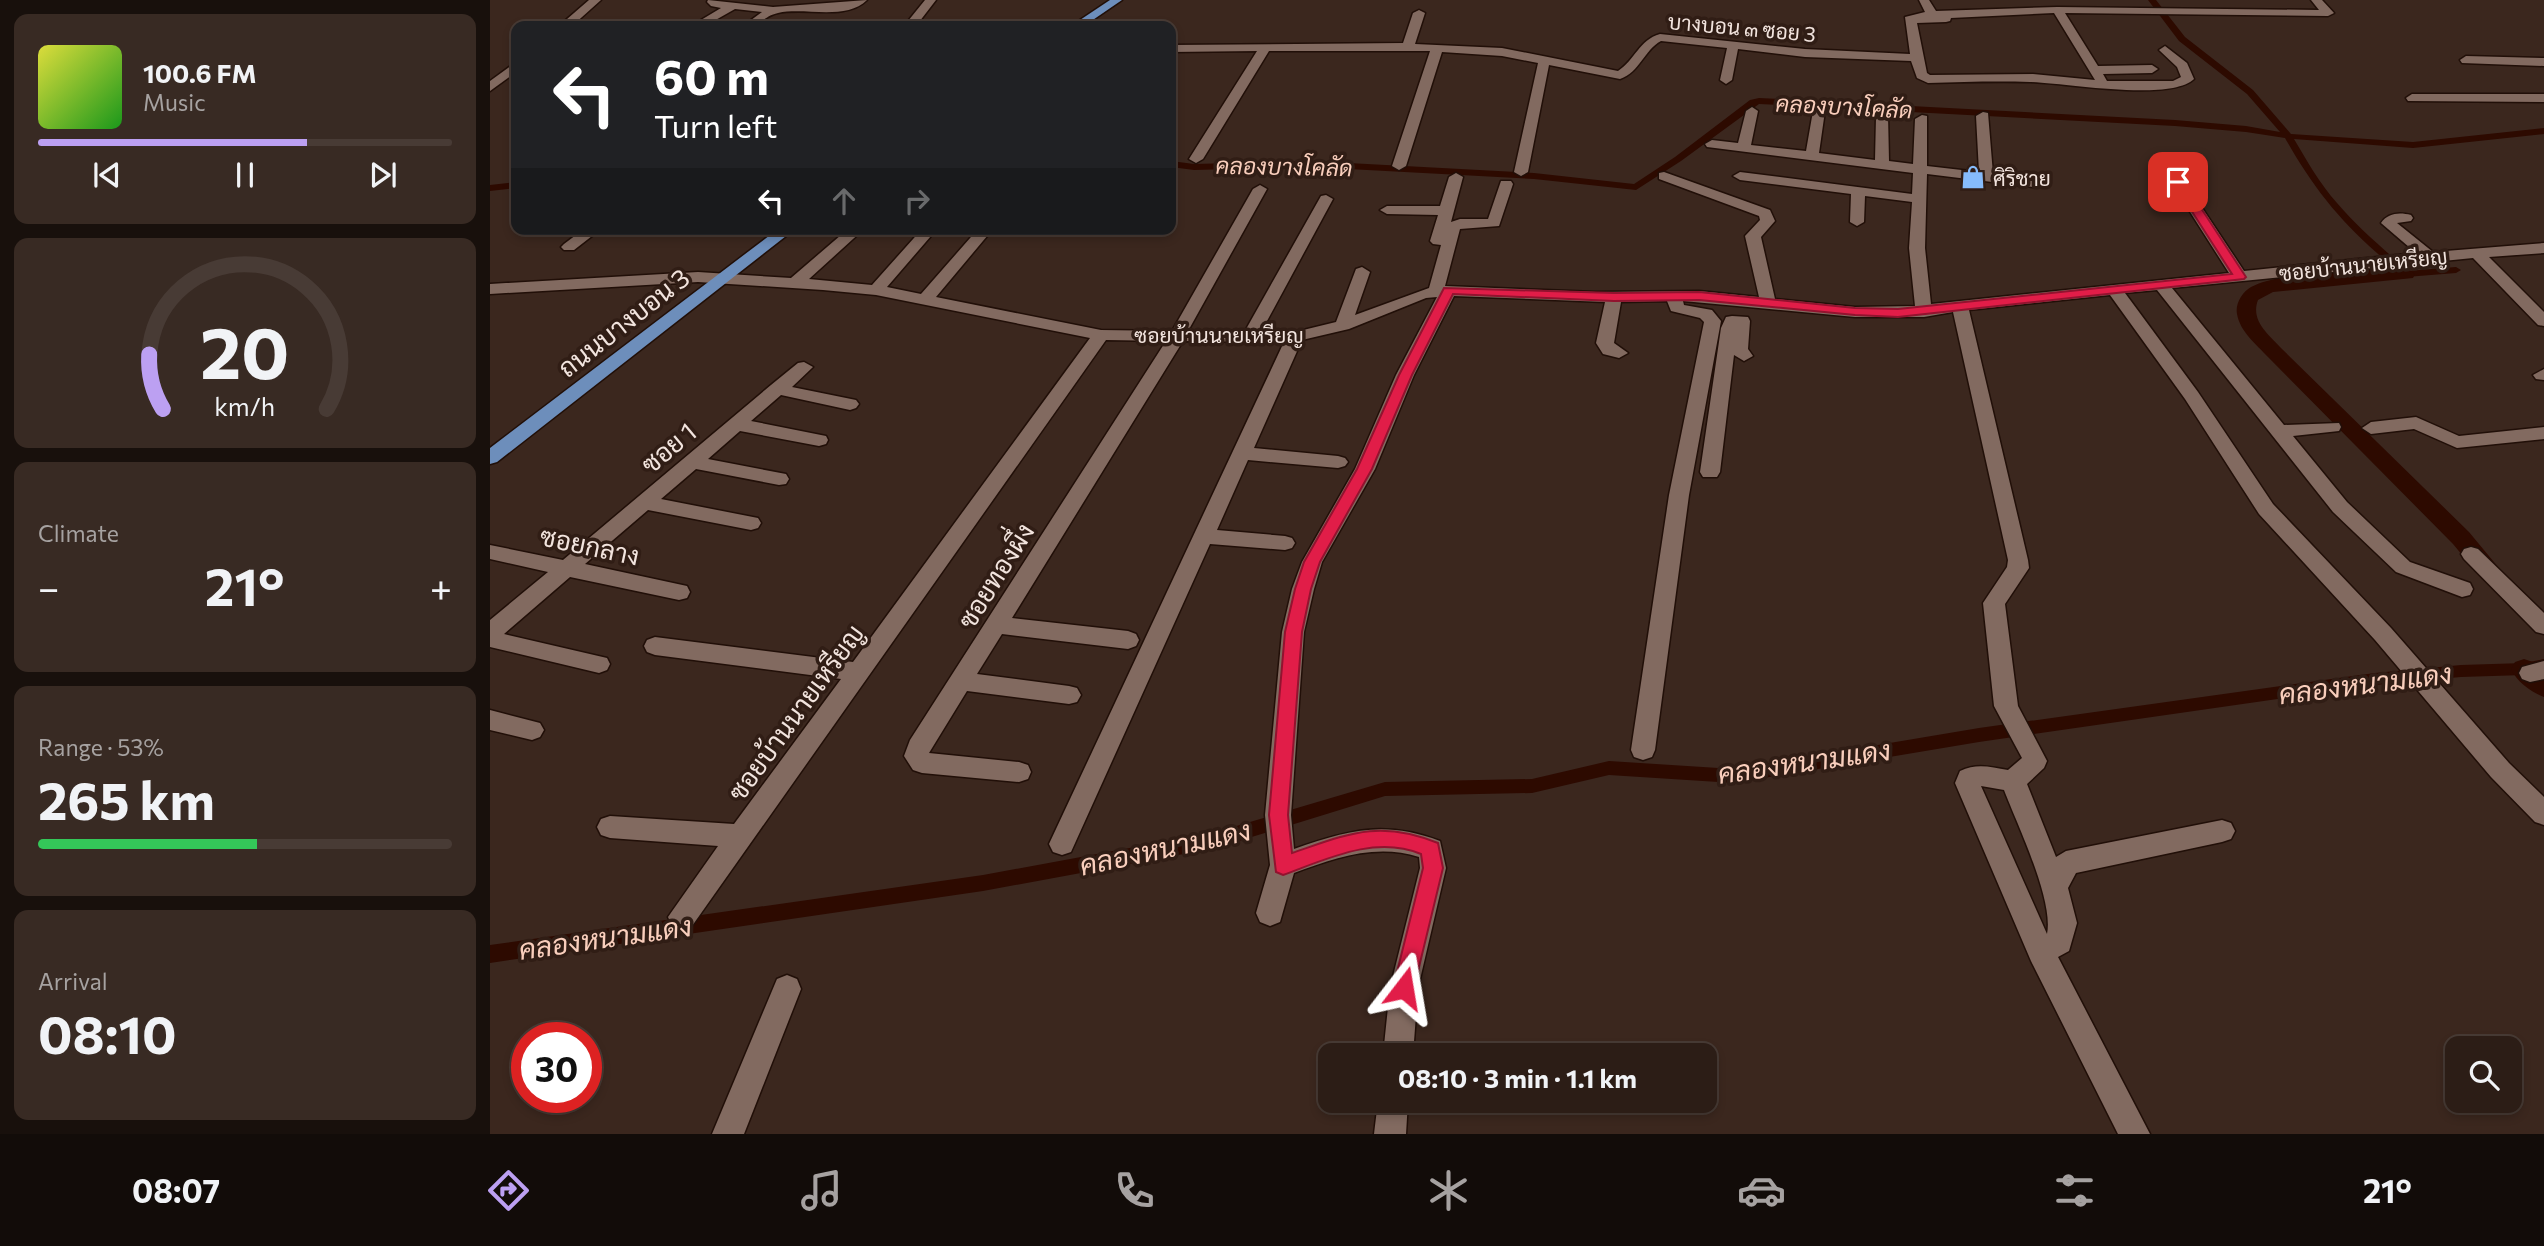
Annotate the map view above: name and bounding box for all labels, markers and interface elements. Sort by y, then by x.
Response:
street label: บางบอน ๓ ซอย 3 [1667,8,1817,46]
text: 60 m [654,45,769,105]
icon: left [539,49,630,140]
text: 100.6 FM [143,57,257,88]
water label: คลองบางโคลัด [1775,87,1913,124]
text: Music [143,88,206,116]
text: Turn left [654,105,778,145]
water label: คลองบางโคลัด [1215,150,1353,181]
pin [2148,152,2208,212]
icon: previous [88,156,126,194]
icon: pause [226,156,264,194]
icon: next [364,156,402,194]
shop icon: ศิริชาย [1959,163,1987,191]
icon: arrive [2159,163,2197,201]
place label: ศิริชาย [1993,165,2051,190]
icon: left [752,182,790,220]
icon: ahead [825,182,863,220]
icon: right [898,182,936,220]
street label: ซอยบ้านนายเหรียญ [2277,243,2449,286]
street label: ถนนบางบอน 3 [551,261,695,383]
text: 20 [200,305,290,394]
street label: ซอยบ้านนายเหรียญ [1134,322,1304,348]
text: km/h [215,391,275,421]
street label: ซอย 1 [634,415,702,479]
street label: ซอยทองผึ่ง [946,514,1039,633]
text: Climate [38,519,119,547]
street label: ซอยกลาง [538,519,642,571]
text: 21° [205,553,284,617]
text: − [38,563,60,610]
text: + [430,563,452,610]
street label: ซอยบ้านนายเหรียญ [721,618,871,807]
water label: คลองหนามแดง [2276,656,2454,710]
water label: คลองหนามแดง [1715,732,1893,790]
text: Range · 53% [38,733,164,761]
text: 265 km [38,767,215,831]
water label: คลองหนามแดง [1076,812,1254,882]
water label: คลองหนามแดง [516,908,694,966]
position arrow [1367,951,1441,1025]
text: Arrival [38,967,108,995]
text: 08:10 [38,1001,177,1065]
speed limit sign: 30 [511,1022,602,1113]
map controls [2445,1036,2522,1113]
button: search [2445,1036,2522,1113]
text: 08:10 · 3 min · 1.1 km [1398,1062,1637,1093]
icon: directions [484,1166,533,1215]
icon: music [797,1166,846,1215]
icon: phone [1110,1166,1159,1215]
icon: climate [1424,1166,1473,1215]
icon: car [1737,1166,1786,1215]
icon: filters [2050,1166,2099,1215]
text: 08:07 [132,1170,220,1210]
text: 21° [2363,1170,2412,1210]

